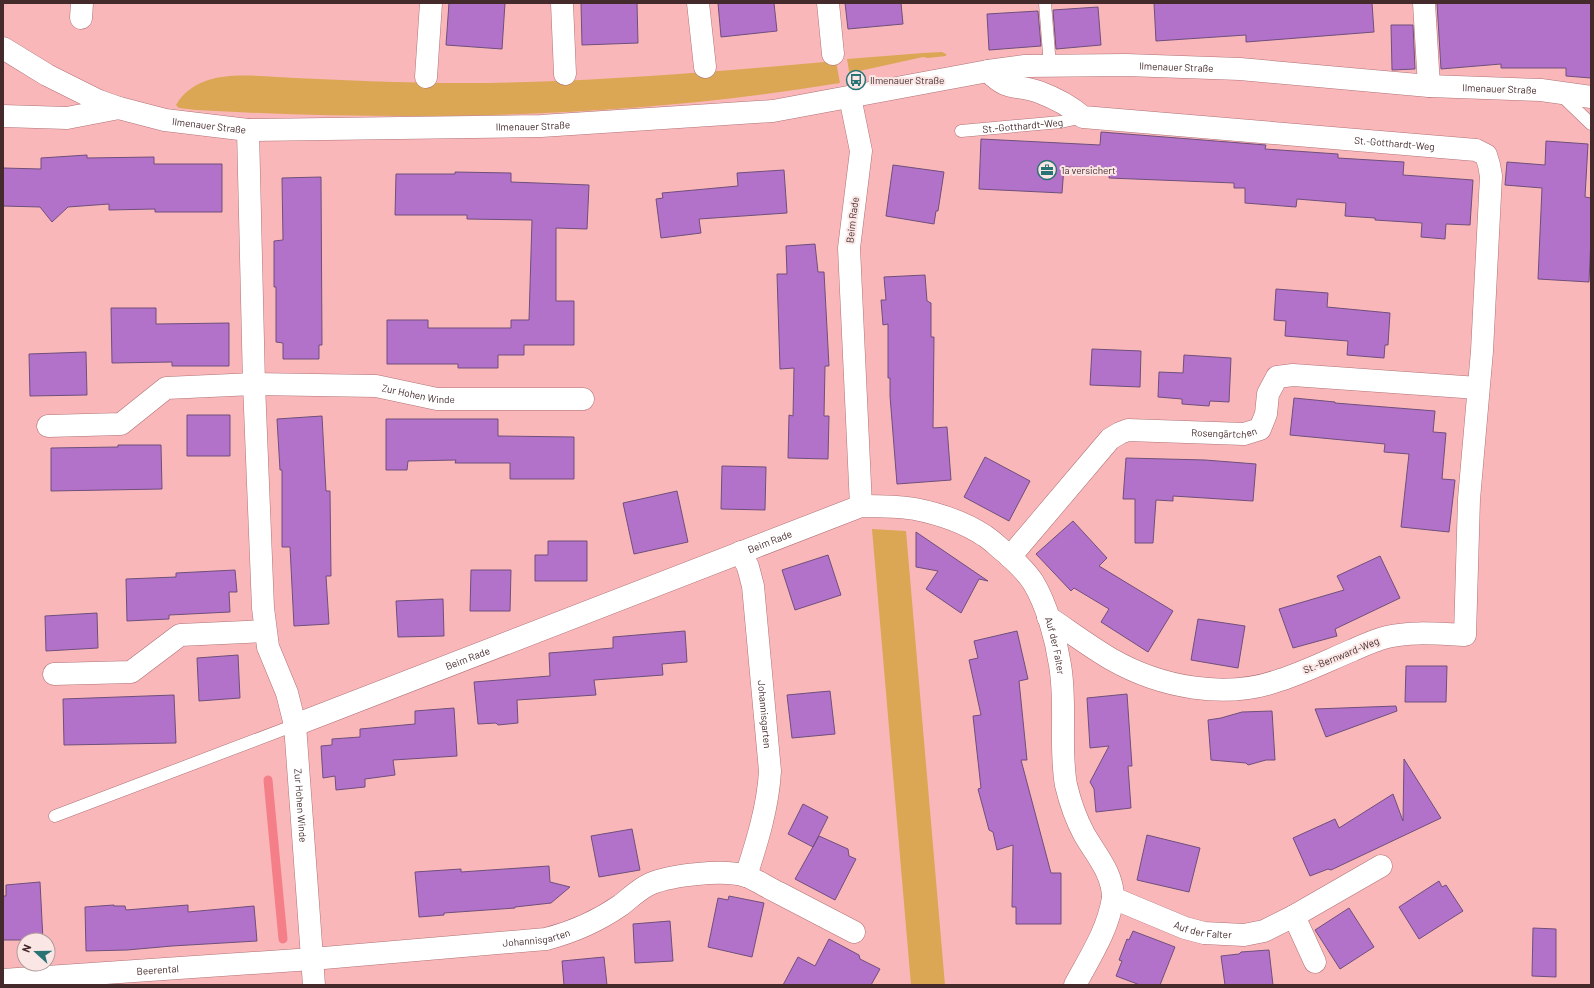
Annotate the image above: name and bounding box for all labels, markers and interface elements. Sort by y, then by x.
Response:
street label: Ilmenauer Straße [1139,59,1214,74]
bus stop icon: Ilmenauer Straße [845,69,867,91]
place label: Ilmenauer Straße [870,74,944,86]
street label: Ilmenauer Straße [1462,81,1537,96]
street label: Ilmenauer Straße [171,115,247,136]
street label: St.-Gotthardt-Weg [982,116,1064,135]
street label: Ilmenauer Straße [496,118,570,133]
street label: St.-Gotthardt-Weg [1354,134,1435,153]
office icon: 1a versichert [1036,159,1058,181]
place label: 1a versichert [1061,164,1116,176]
street label: Beim Rade [843,196,861,244]
street label: Zur Hohen Winde [381,381,455,405]
street label: Rosengärtchen [1191,424,1258,440]
street label: Beim Rade [746,527,794,555]
street label: Auf der Falter [1043,615,1067,675]
street label: St.-Bernward-Weg [1301,634,1381,676]
street label: Beim Rade [444,644,491,672]
street label: Johannisgarten [756,680,774,749]
street label: Zur Hohen Winde [292,768,310,843]
street label: Auf der Falter [1172,918,1232,940]
street label: Johannisgarten [502,926,572,949]
north arrow [16,932,56,972]
text: N [19,942,34,954]
street label: Beerental [136,962,179,977]

